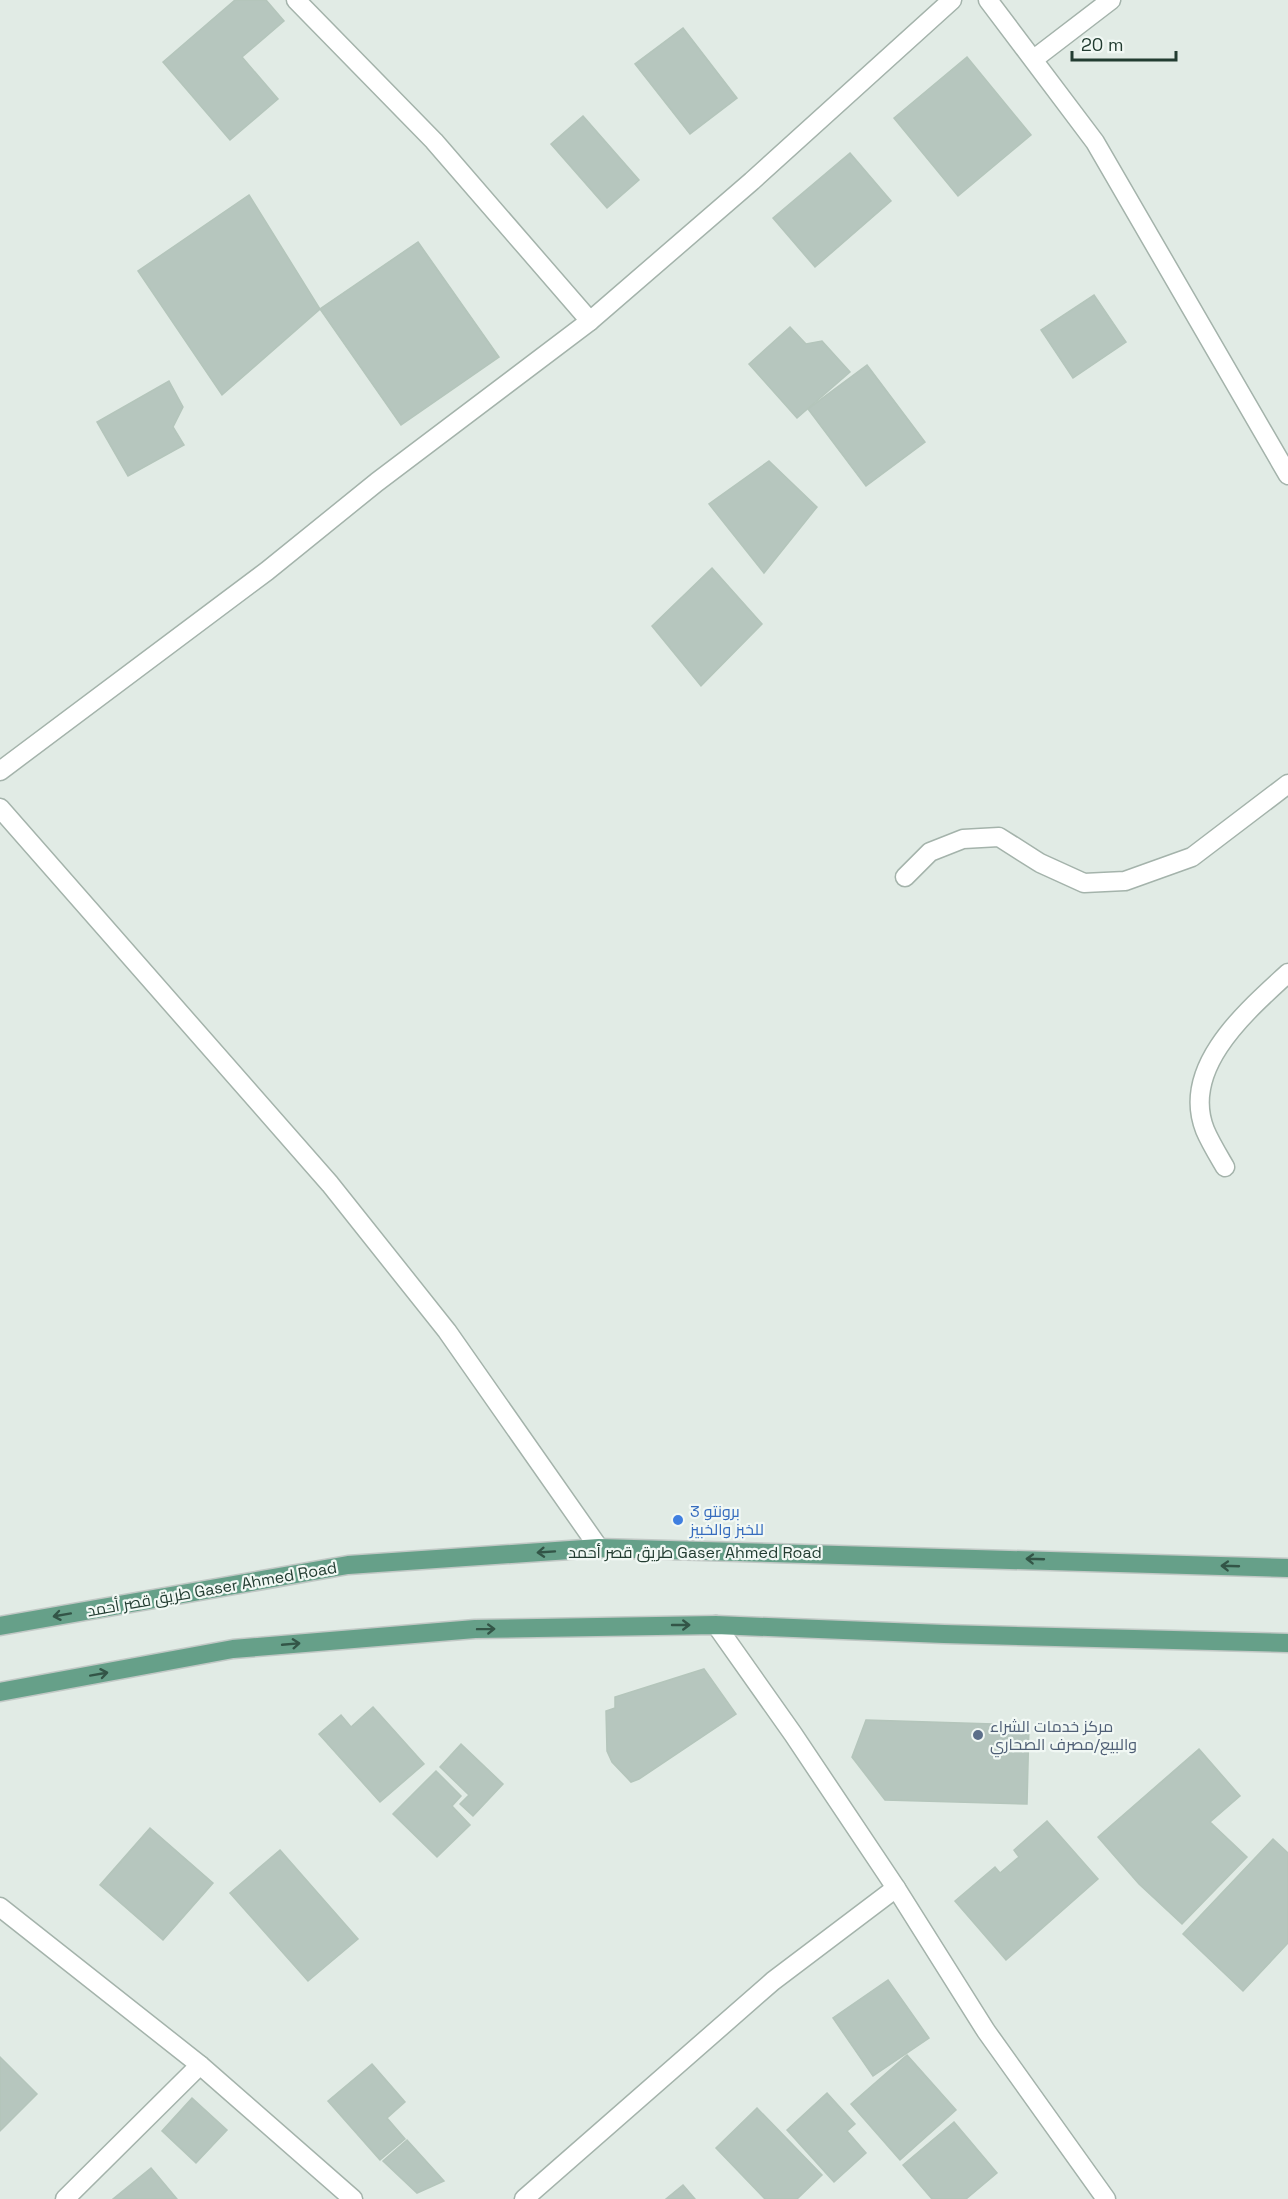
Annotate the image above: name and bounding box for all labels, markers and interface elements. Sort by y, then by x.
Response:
scale bar [1072,24,1176,62]
text: 20 m [1081,33,1124,56]
place label: برونتو 3 للخبز والخبيز [689,1501,764,1540]
marker: برونتو 3 للخبز والخبيز [671,1513,685,1527]
street label: طريق قصر أحمد Gaser Ahmed Road [568,1542,822,1563]
one-way arrow [536,1547,556,1558]
one-way arrow [1025,1554,1045,1565]
street label: طريق قصر أحمد Gaser Ahmed Road [85,1557,339,1621]
one-way arrow [1220,1560,1240,1571]
one-way arrow [52,1609,72,1620]
one-way arrow [670,1619,690,1631]
one-way arrow [475,1623,495,1635]
one-way arrow [281,1639,301,1650]
one-way arrow [89,1668,108,1679]
place label: مركز خدمات الشراء والبيع/مصرف الصحاري [990,1716,1137,1758]
marker: مركز خدمات الشراء والبيع/مصرف الصحاري [971,1728,985,1742]

